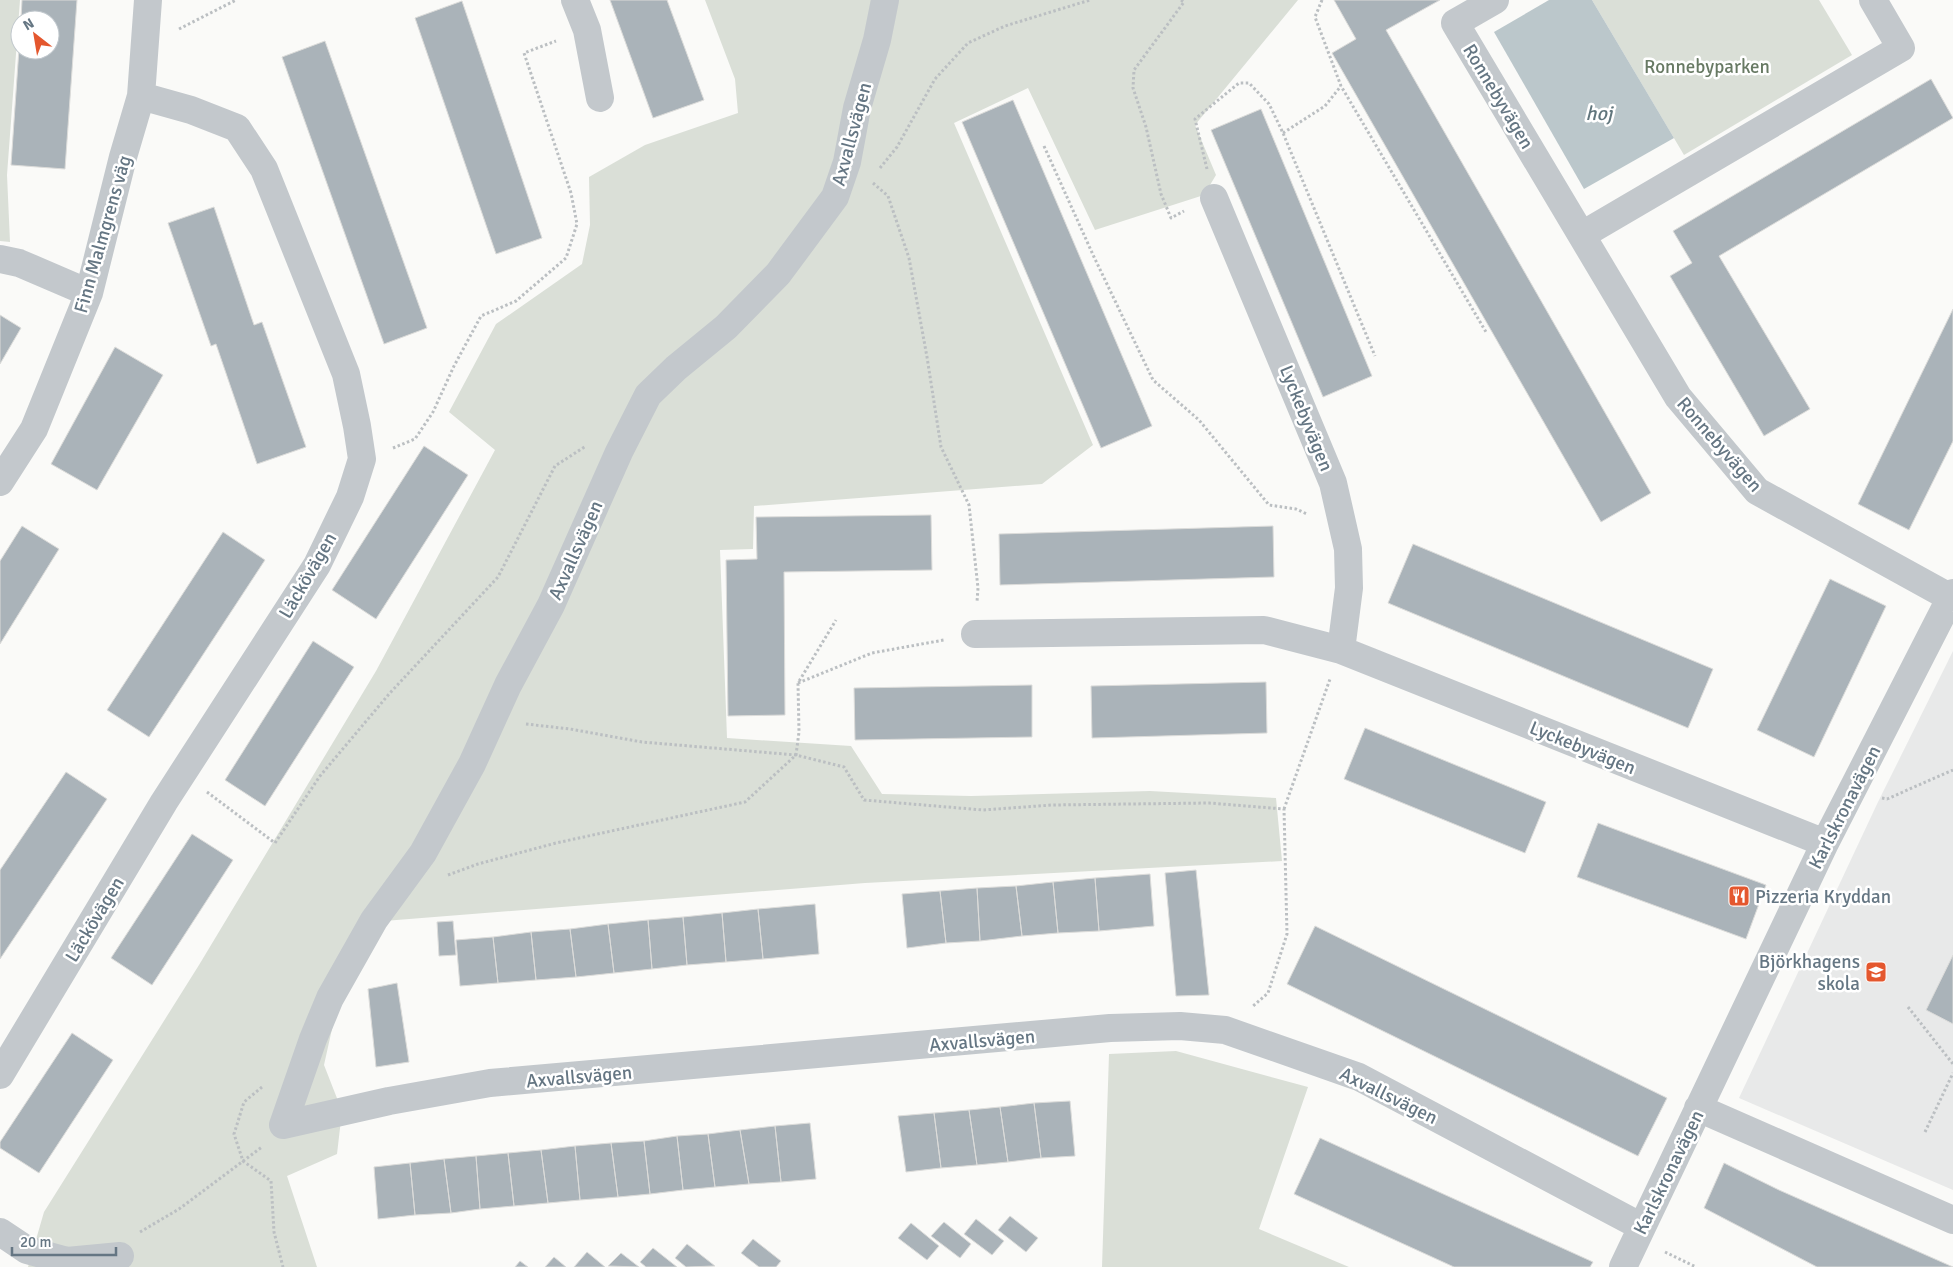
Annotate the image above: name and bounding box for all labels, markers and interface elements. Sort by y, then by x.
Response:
north arrow [10,10,60,60]
text: N [20,14,37,34]
street label: Ronnebyvägen [1457,40,1539,153]
park label: Ronnebyparken [1644,55,1770,79]
street label: Axvallsvägen [827,80,877,189]
water label: hoj [1586,101,1615,126]
street label: Finn Malmgrens väg [69,153,137,316]
street label: Lyckebyvägen [1274,362,1338,475]
street label: Ronnebyvägen [1671,392,1767,497]
street label: Axvallsvägen [543,497,608,604]
street label: Läckövägen [274,528,342,623]
street label: Lyckebyvägen [1526,716,1639,780]
street label: Karlskronavägen [1803,742,1886,873]
street label: Läckövägen [60,873,130,966]
restaurant icon: Pizzeria Kryddan [1727,884,1751,908]
place label: Pizzeria Kryddan [1755,885,1891,909]
place label: Björkhagens skola [1759,950,1860,996]
school or university icon: Björkhagens skola [1864,960,1888,984]
street label: Axvallsvägen [928,1024,1036,1058]
street label: Axvallsvägen [525,1060,633,1094]
street label: Axvallsvägen [1336,1062,1442,1130]
street label: Karlskronavägen [1628,1106,1709,1239]
scale bar [12,1224,116,1256]
text: 20 m [20,1233,51,1251]

